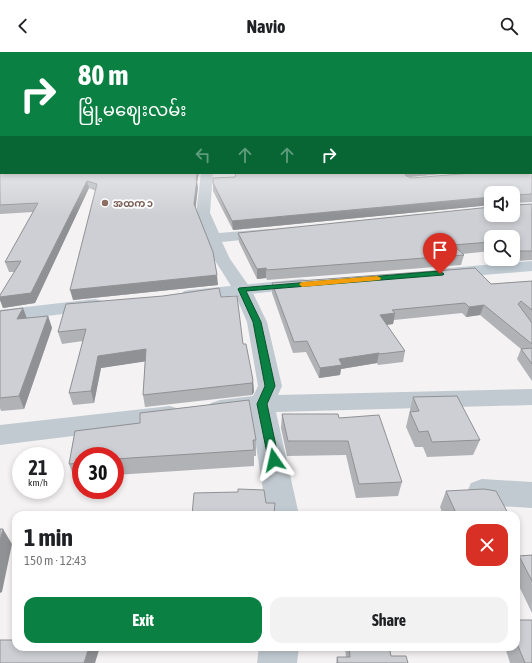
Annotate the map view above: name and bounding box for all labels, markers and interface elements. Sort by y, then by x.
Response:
icon: back [12,15,34,37]
icon: search [498,15,520,37]
text: Navio [246,16,286,37]
text: 80 m [78,59,128,91]
icon: right [12,68,64,120]
text: မြို့မဈေးလမ်း [78,99,187,120]
icon: left [192,144,214,166]
icon: ahead [234,144,256,166]
icon: ahead [276,144,298,166]
icon: right [318,144,340,166]
map controls [484,186,520,266]
button: sound [484,186,520,222]
marker: အထက ၁ [100,198,110,208]
place label: အထက ၁ [113,198,153,209]
button: search [484,230,520,266]
pin [423,233,457,274]
icon: arrive [429,239,451,261]
position arrow [253,439,295,481]
speed limit sign: 30 [72,447,124,499]
text: 21 [29,456,47,479]
text: km/h [28,477,48,488]
text: 1 min [24,524,73,551]
button: close [466,524,508,566]
text: 150 m · 12:43 [24,553,87,568]
button: Exit [24,597,262,643]
button: Share [270,597,508,643]

